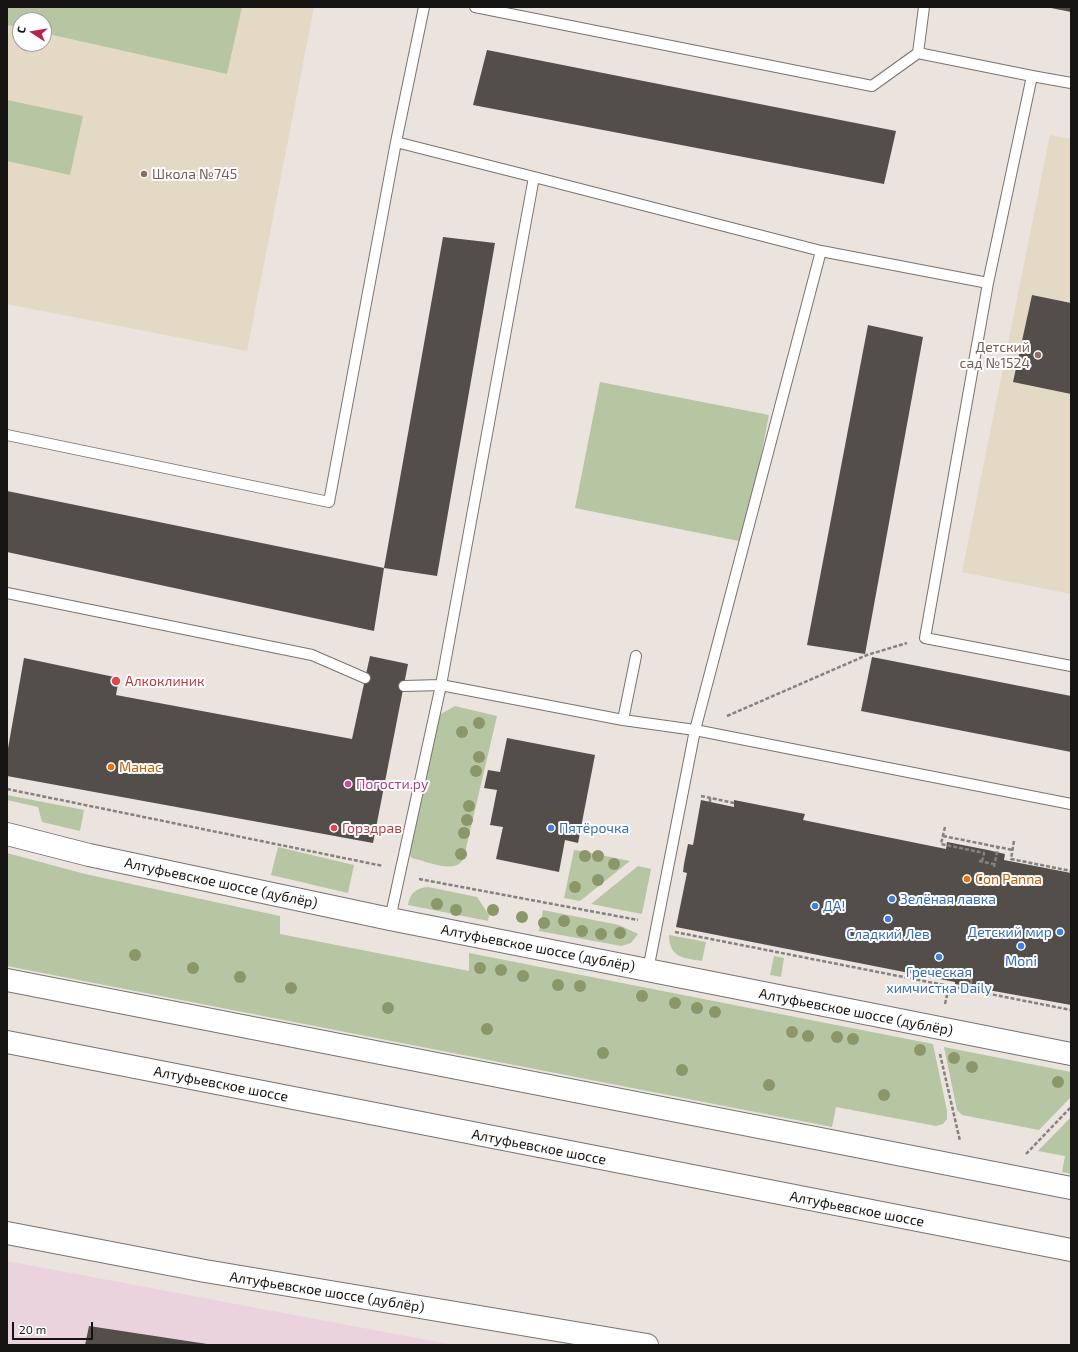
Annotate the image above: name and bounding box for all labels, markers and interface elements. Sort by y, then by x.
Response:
north arrow [12,12,52,52]
text: С [14,25,28,34]
place label: Школа №745 [152,166,237,182]
marker: Школа №745 [139,169,149,179]
place label: Детский сад №1524 [960,339,1030,372]
marker: Детский сад №1524 [1033,350,1043,360]
place label: Алкоклиник [125,673,204,689]
marker: Алкоклиник [110,675,122,687]
place label: Манас [119,759,162,775]
marker: Манас [106,762,116,772]
place label: Погости.ру [356,776,428,792]
marker: Погости.ру [343,779,353,789]
place label: Горздрав [342,820,402,836]
place label: Пятёрочка [559,820,629,836]
marker: Горздрав [329,823,339,833]
marker: Пятёрочка [546,823,556,833]
street label: Алтуфьевское шоссе (дублёр) [123,854,319,912]
place label: Con Panna [975,871,1042,887]
marker: Con Panna [962,874,972,884]
place label: Зелёная лавка [900,891,996,907]
marker: Зелёная лавка [887,894,897,904]
place label: ДА! [823,898,845,914]
marker: ДА! [810,901,820,911]
marker: Сладкий Лев [883,914,893,924]
street label: Алтуфьевское шоссе (дублёр) [440,921,636,975]
place label: Детский мир [967,924,1052,940]
place label: Сладкий Лев [846,926,930,942]
marker: Детский мир [1055,927,1065,937]
marker: Moni [1016,941,1026,951]
marker: Греческая химчистка Daily [934,952,944,962]
place label: Moni [1005,953,1037,969]
place label: Греческая химчистка Daily [886,964,992,996]
street label: Алтуфьевское шоссе (дублёр) [758,985,954,1039]
street label: Алтуфьевское шоссе [152,1063,290,1105]
street label: Алтуфьевское шоссе [470,1126,608,1168]
street label: Алтуфьевское шоссе [788,1188,926,1230]
street label: Алтуфьевское шоссе (дублёр) [228,1268,426,1316]
scale bar [14,1314,95,1340]
text: 20 m [19,1322,46,1336]

